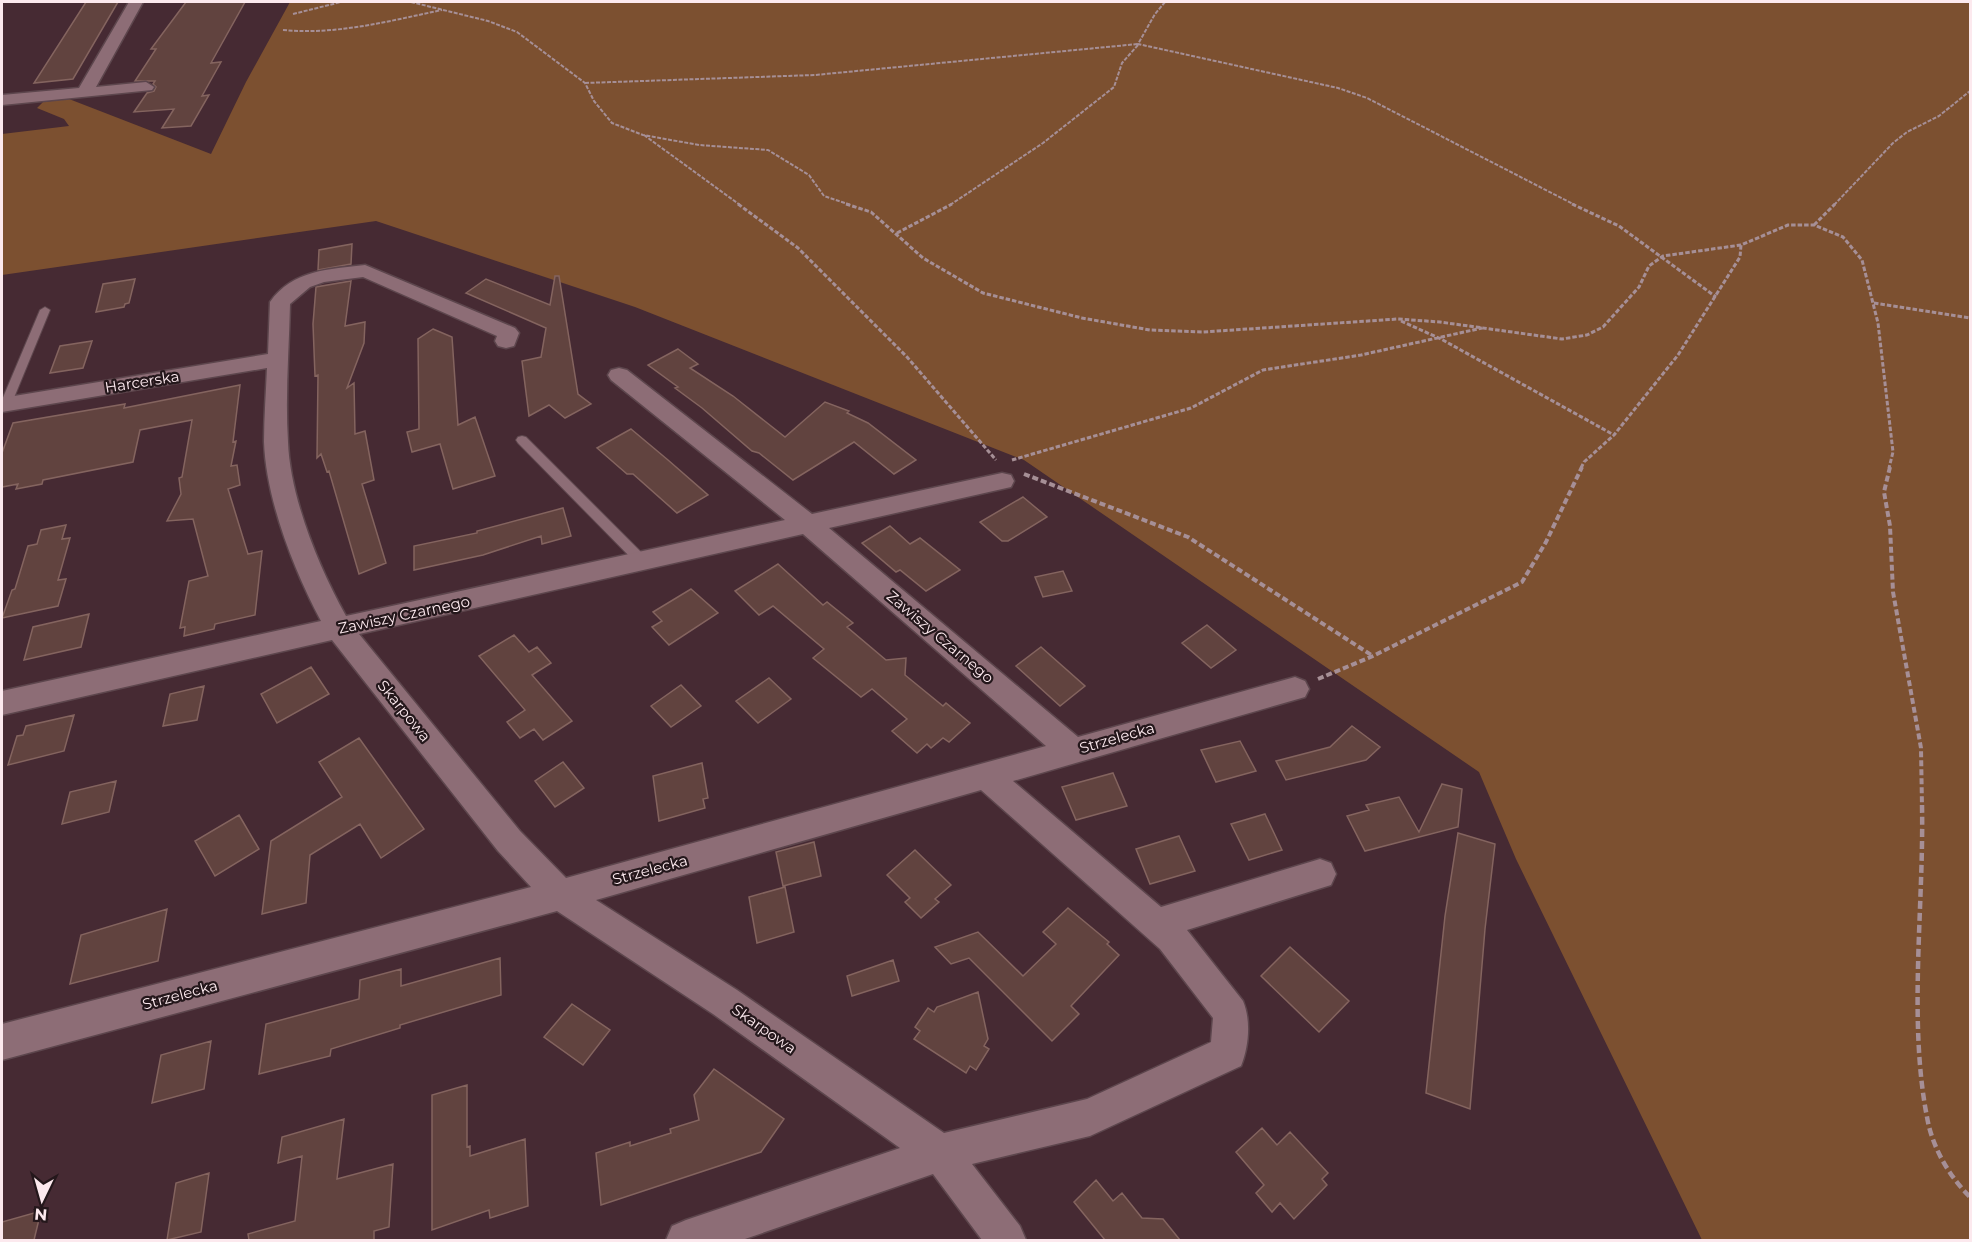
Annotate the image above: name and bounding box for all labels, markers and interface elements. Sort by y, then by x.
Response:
street label: Harcerska [103,366,181,397]
street label: Zawiszy Czarnego [883,586,998,687]
street label: Zawiszy Czarnego [336,591,471,638]
street label: Skarpowa [374,676,435,745]
street label: Strzelecka [1077,718,1157,757]
street label: Strzelecka [610,850,690,889]
street label: Strzelecka [140,975,220,1014]
street label: Skarpowa [729,1000,800,1058]
north arrow [12,1170,72,1230]
text: N [33,1204,48,1224]

